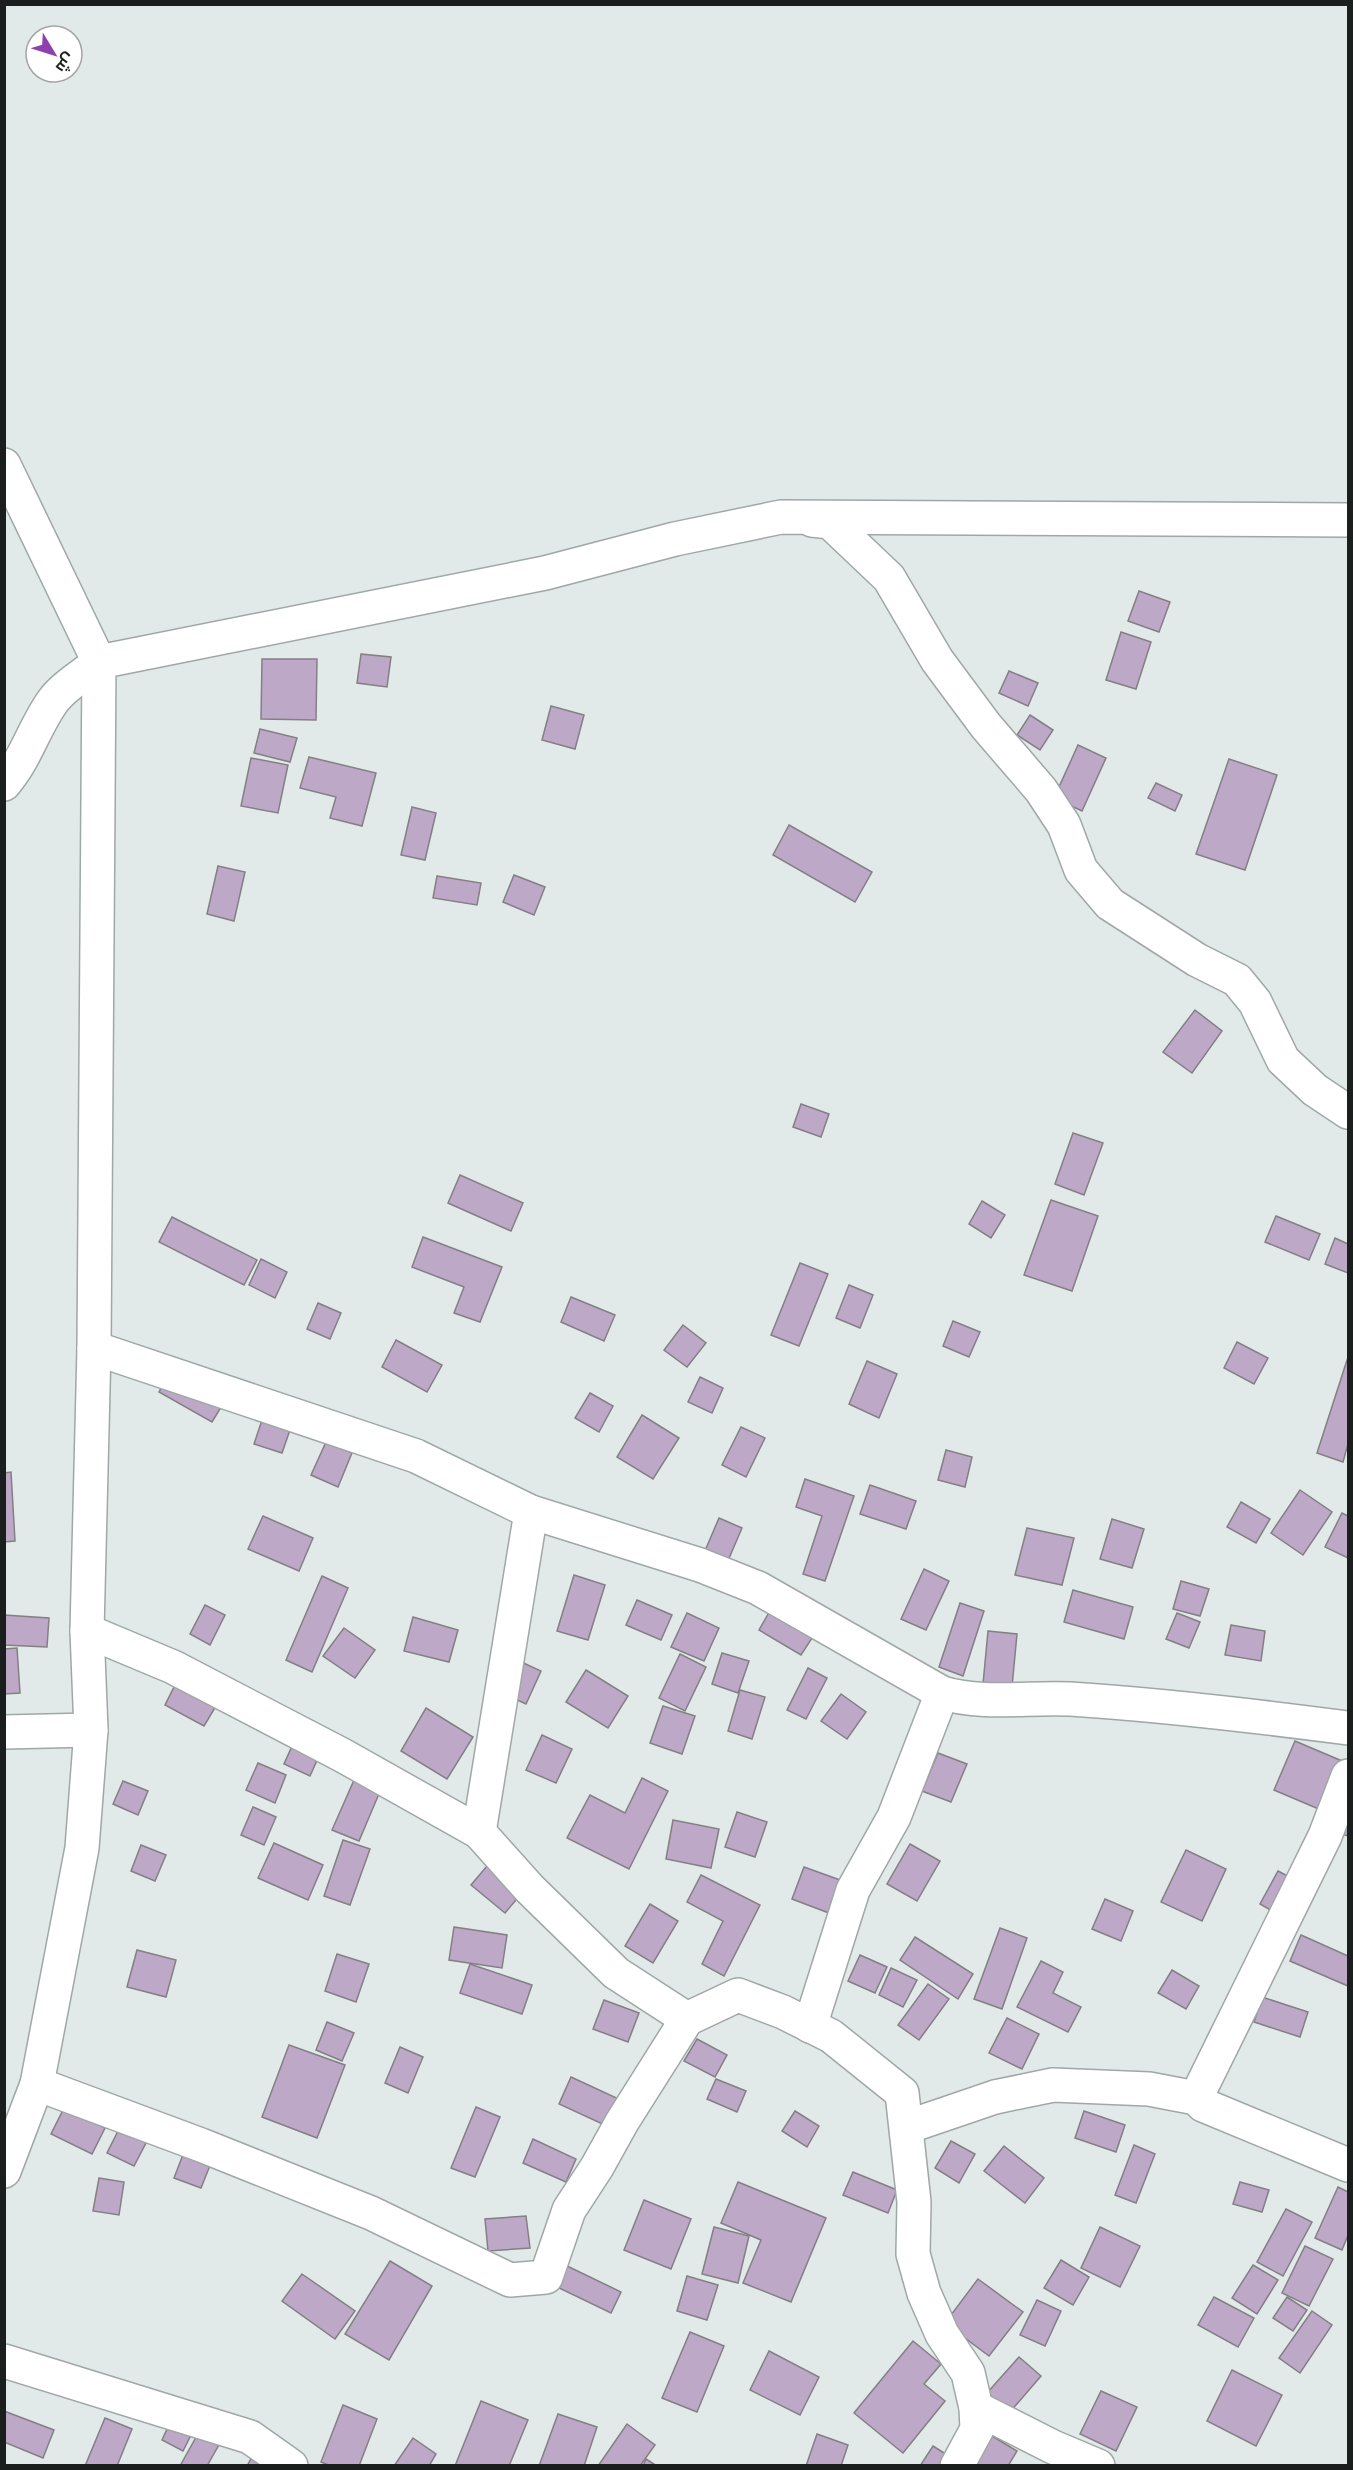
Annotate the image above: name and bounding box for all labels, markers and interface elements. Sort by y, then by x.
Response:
north arrow [24,24,84,84]
text: ش [52,49,80,77]

